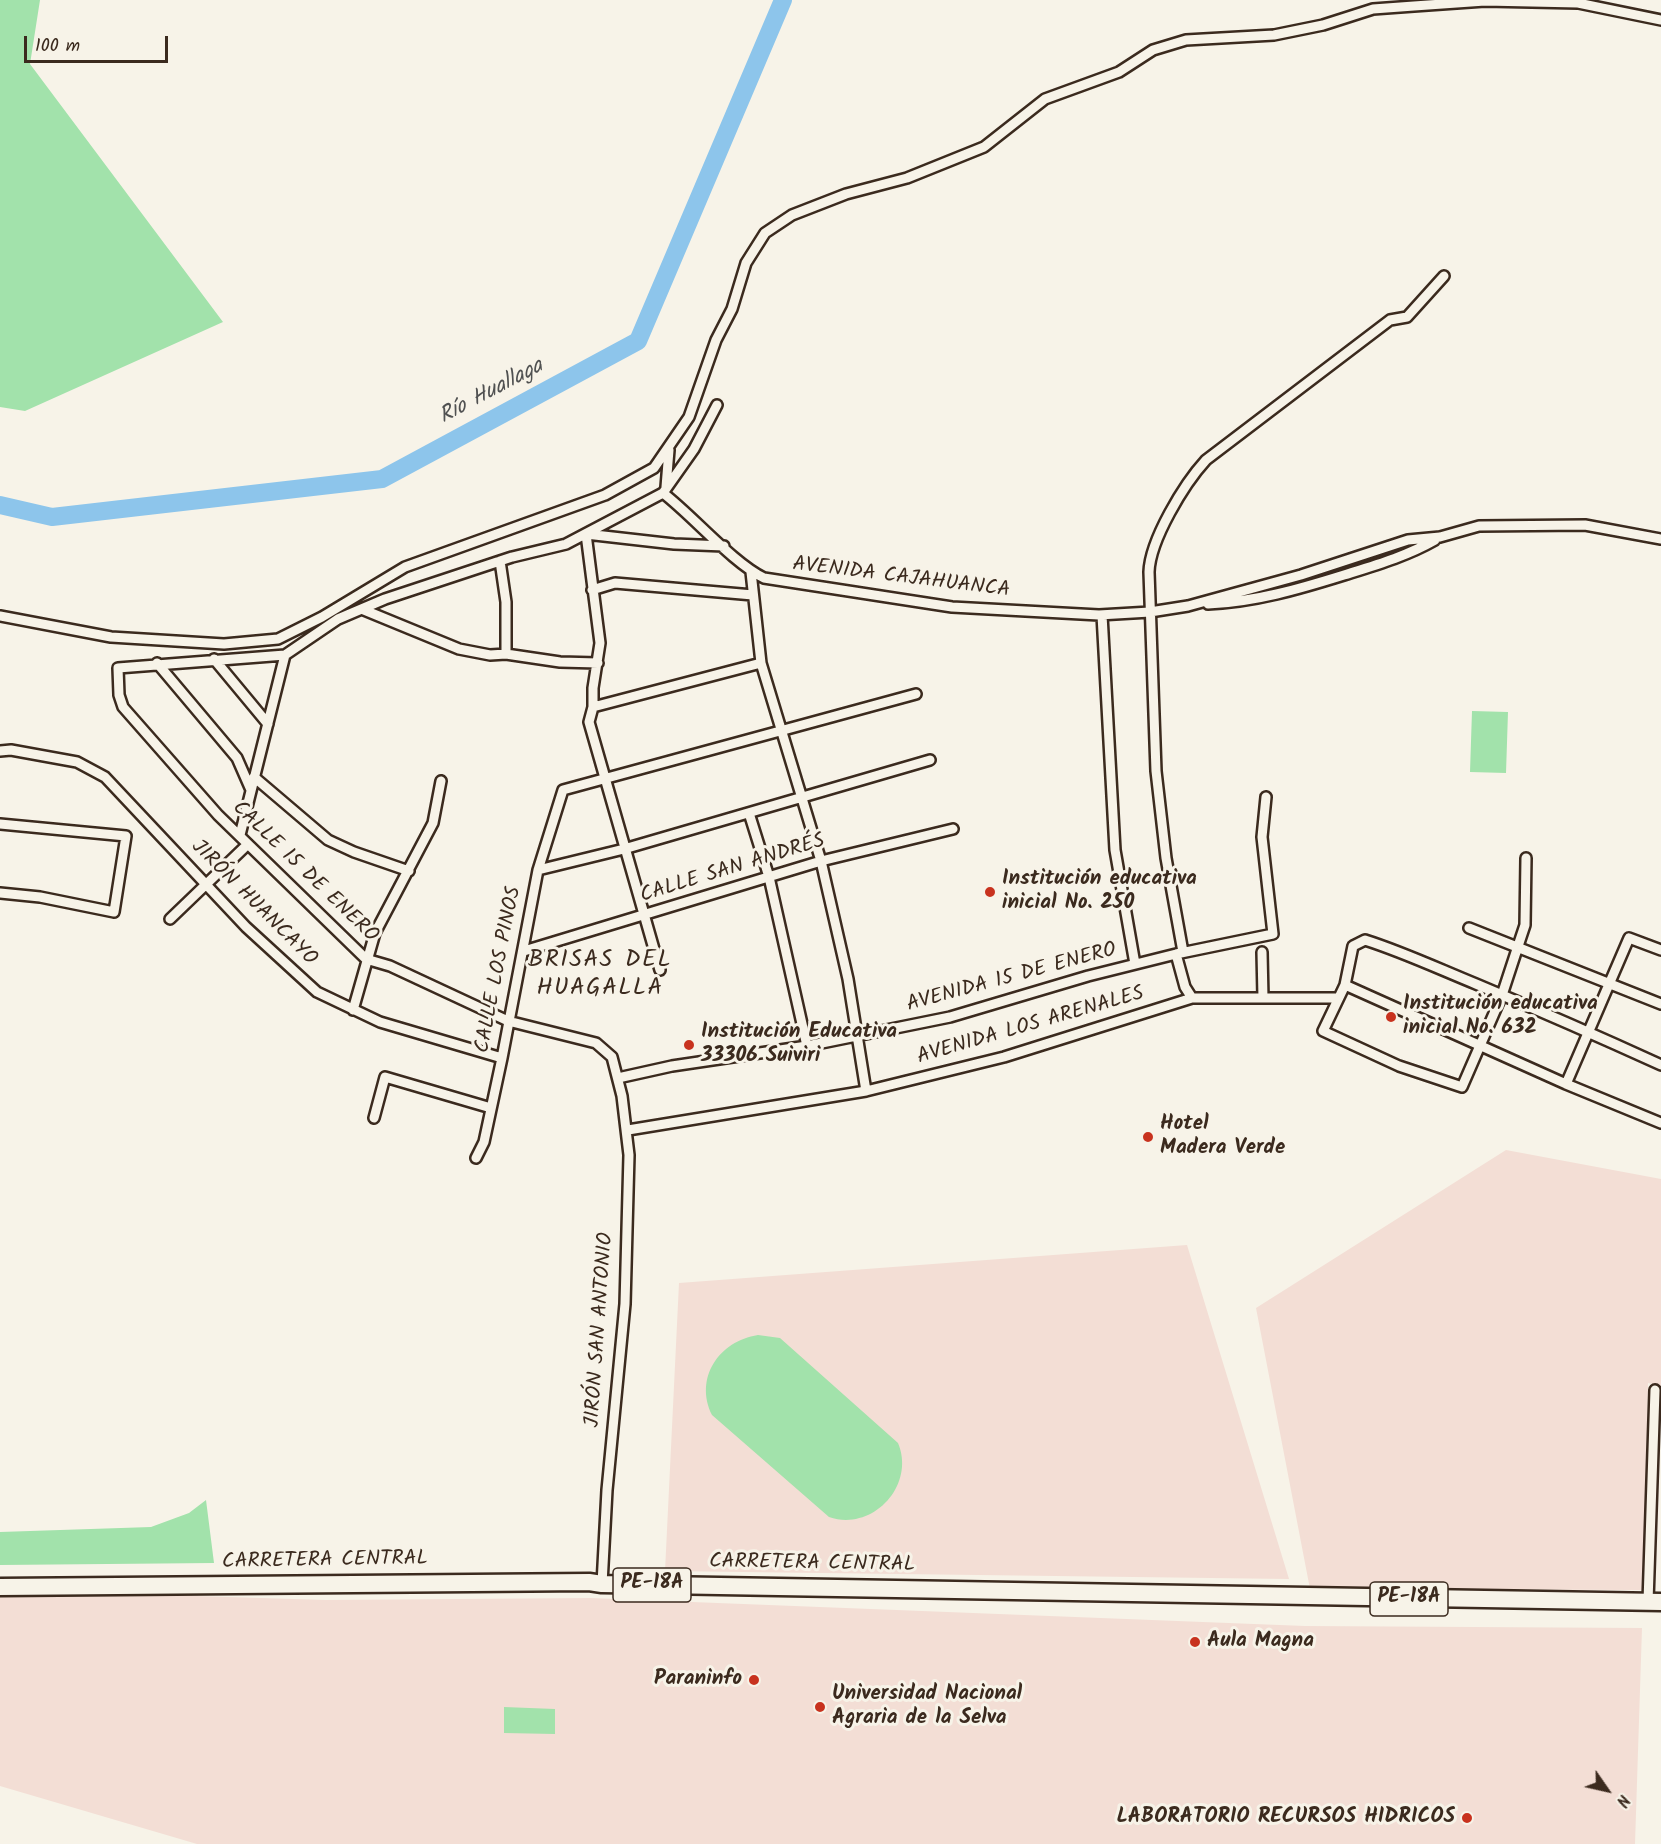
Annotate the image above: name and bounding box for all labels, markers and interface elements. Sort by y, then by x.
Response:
scale bar [27,24,171,62]
text: 100 m [35,32,80,61]
water label: Río Huallaga [435,354,549,432]
street label: AVENIDA CAJAHUANCA [791,553,1011,605]
street label: CALLE 15 DE ENERO [226,797,382,949]
street label: CALLE SAN ANDRÉS [638,830,828,910]
street label: JIRÓN HUANCAYO [185,836,321,972]
place label: Institución educativa inicial No. 250 [1002,867,1197,917]
street label: CALLE LOS PINOS [472,885,528,1055]
marker: Institución educativa inicial No. 250 [983,885,997,899]
street label: AVENIDA 15 DE ENERO [904,939,1120,1019]
district label: BRISAS DEL HUAGALLA [528,948,672,1004]
street label: AVENIDA LOS ARENALES [915,983,1147,1071]
place label: Institución educativa inicial No. 632 [1403,992,1598,1042]
marker: Institución educativa inicial No. 632 [1384,1010,1398,1024]
place label: Institución Educativa 33306 Suiviri [701,1020,897,1070]
marker: Institución Educativa 33306 Suiviri [682,1038,696,1052]
place label: Hotel Madera Verde [1160,1112,1285,1162]
marker: Hotel Madera Verde [1141,1130,1155,1144]
street label: JIRÓN SAN ANTONIO [582,1232,620,1428]
street label: CARRETERA CENTRAL [222,1548,428,1576]
street label: CARRETERA CENTRAL [709,1551,915,1579]
road number: PE-18A [613,1568,691,1602]
road number: PE-18A [1370,1582,1448,1616]
place label: Aula Magna [1207,1629,1314,1655]
marker: Aula Magna [1188,1635,1202,1649]
place label: Paraninfo [654,1667,742,1693]
marker: Paraninfo [747,1673,761,1687]
place label: Universidad Nacional Agraria de la Selva [832,1682,1022,1732]
marker: Universidad Nacional Agraria de la Selva [813,1700,827,1714]
north arrow [1577,1760,1637,1820]
text: N [1609,1789,1636,1812]
place label: LABORATORIO RECURSOS HIDRICOS [1116,1805,1455,1831]
marker: LABORATORIO RECURSOS HIDRICOS [1460,1811,1474,1825]

